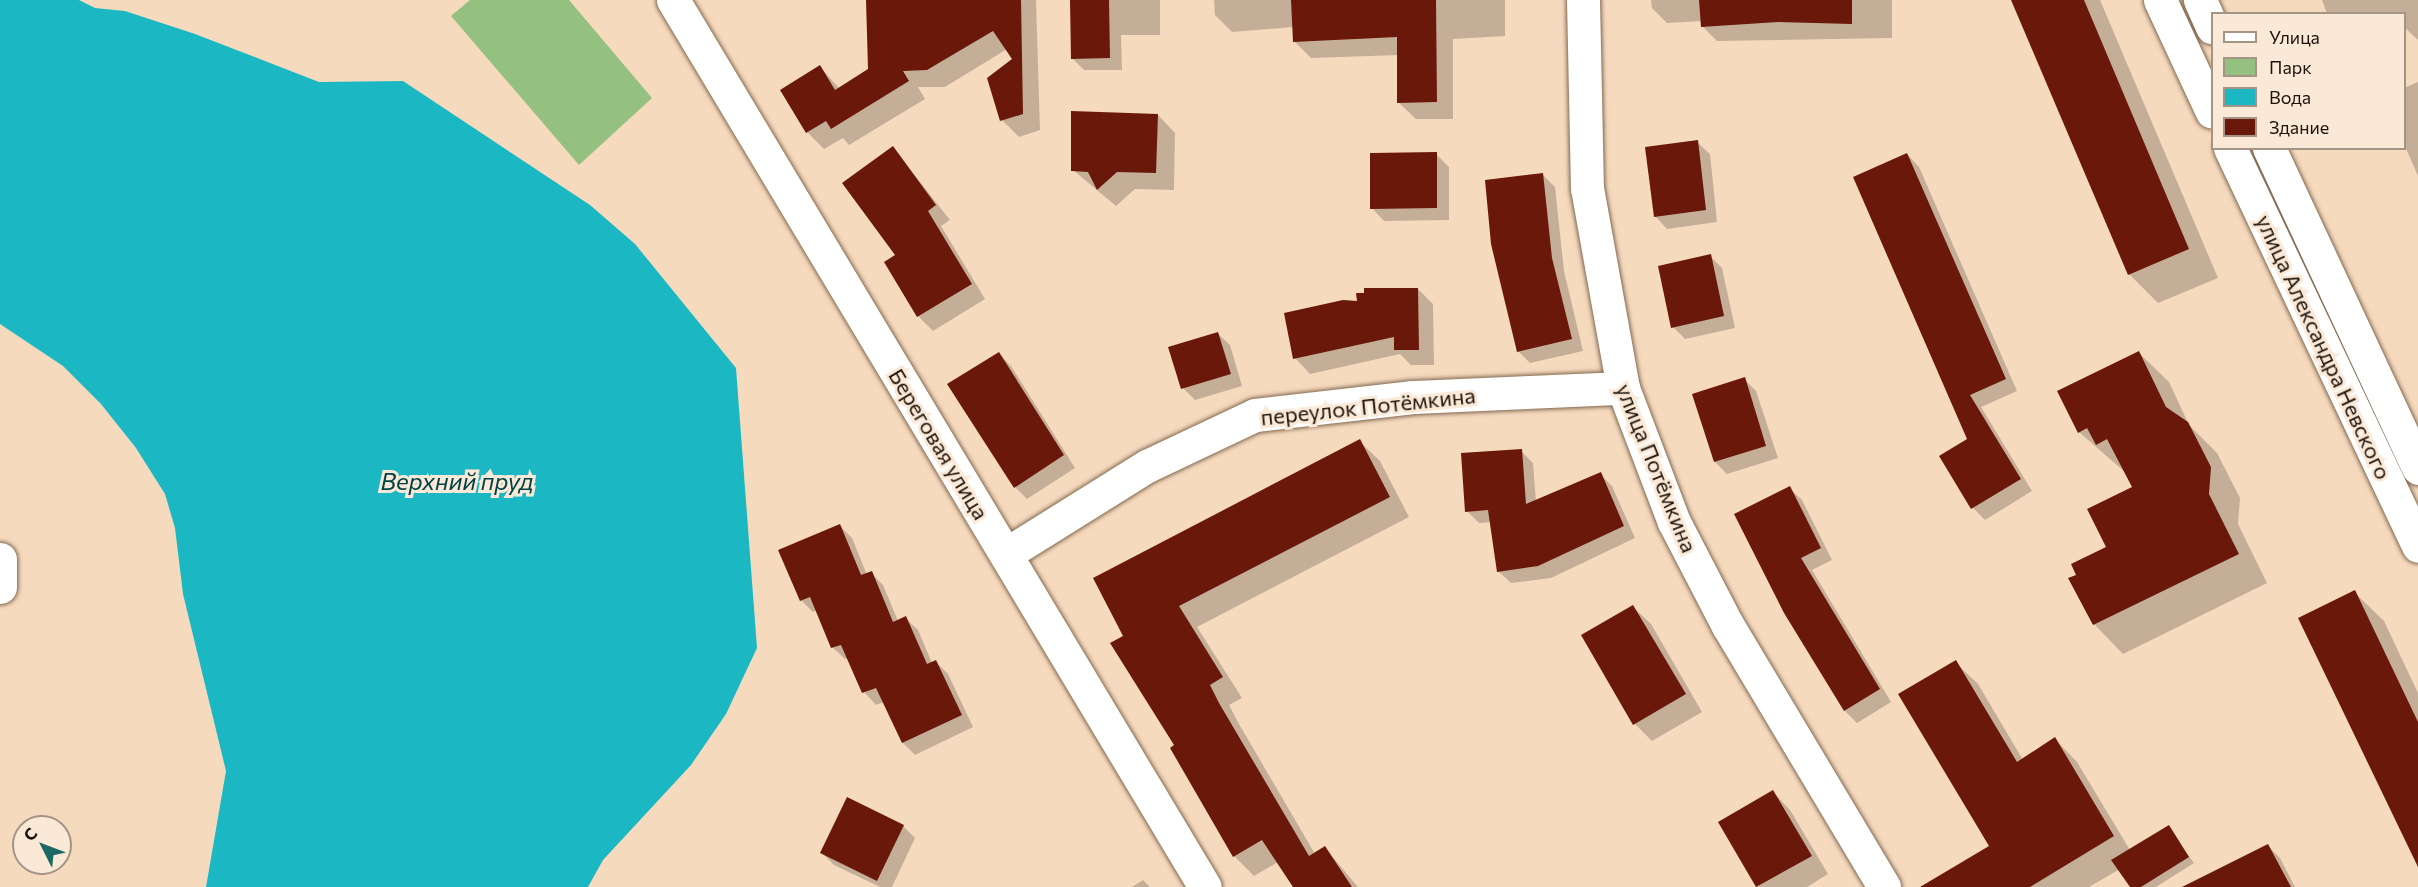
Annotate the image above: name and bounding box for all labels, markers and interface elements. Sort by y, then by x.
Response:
legend [2211,12,2406,150]
text: Улица [2269,26,2320,48]
text: Парк [2269,56,2312,78]
text: Вода [2269,86,2311,108]
text: Здание [2269,116,2329,138]
street label: улица Александра Невского [2251,210,2397,484]
street label: Береговая улица [884,364,994,524]
street label: улица Потёмкина [1611,380,1703,556]
street label: переулок Потёмкина [1259,382,1477,430]
water label: Верхний пруд [381,467,533,495]
north arrow [12,815,72,875]
text: С [19,824,40,844]

